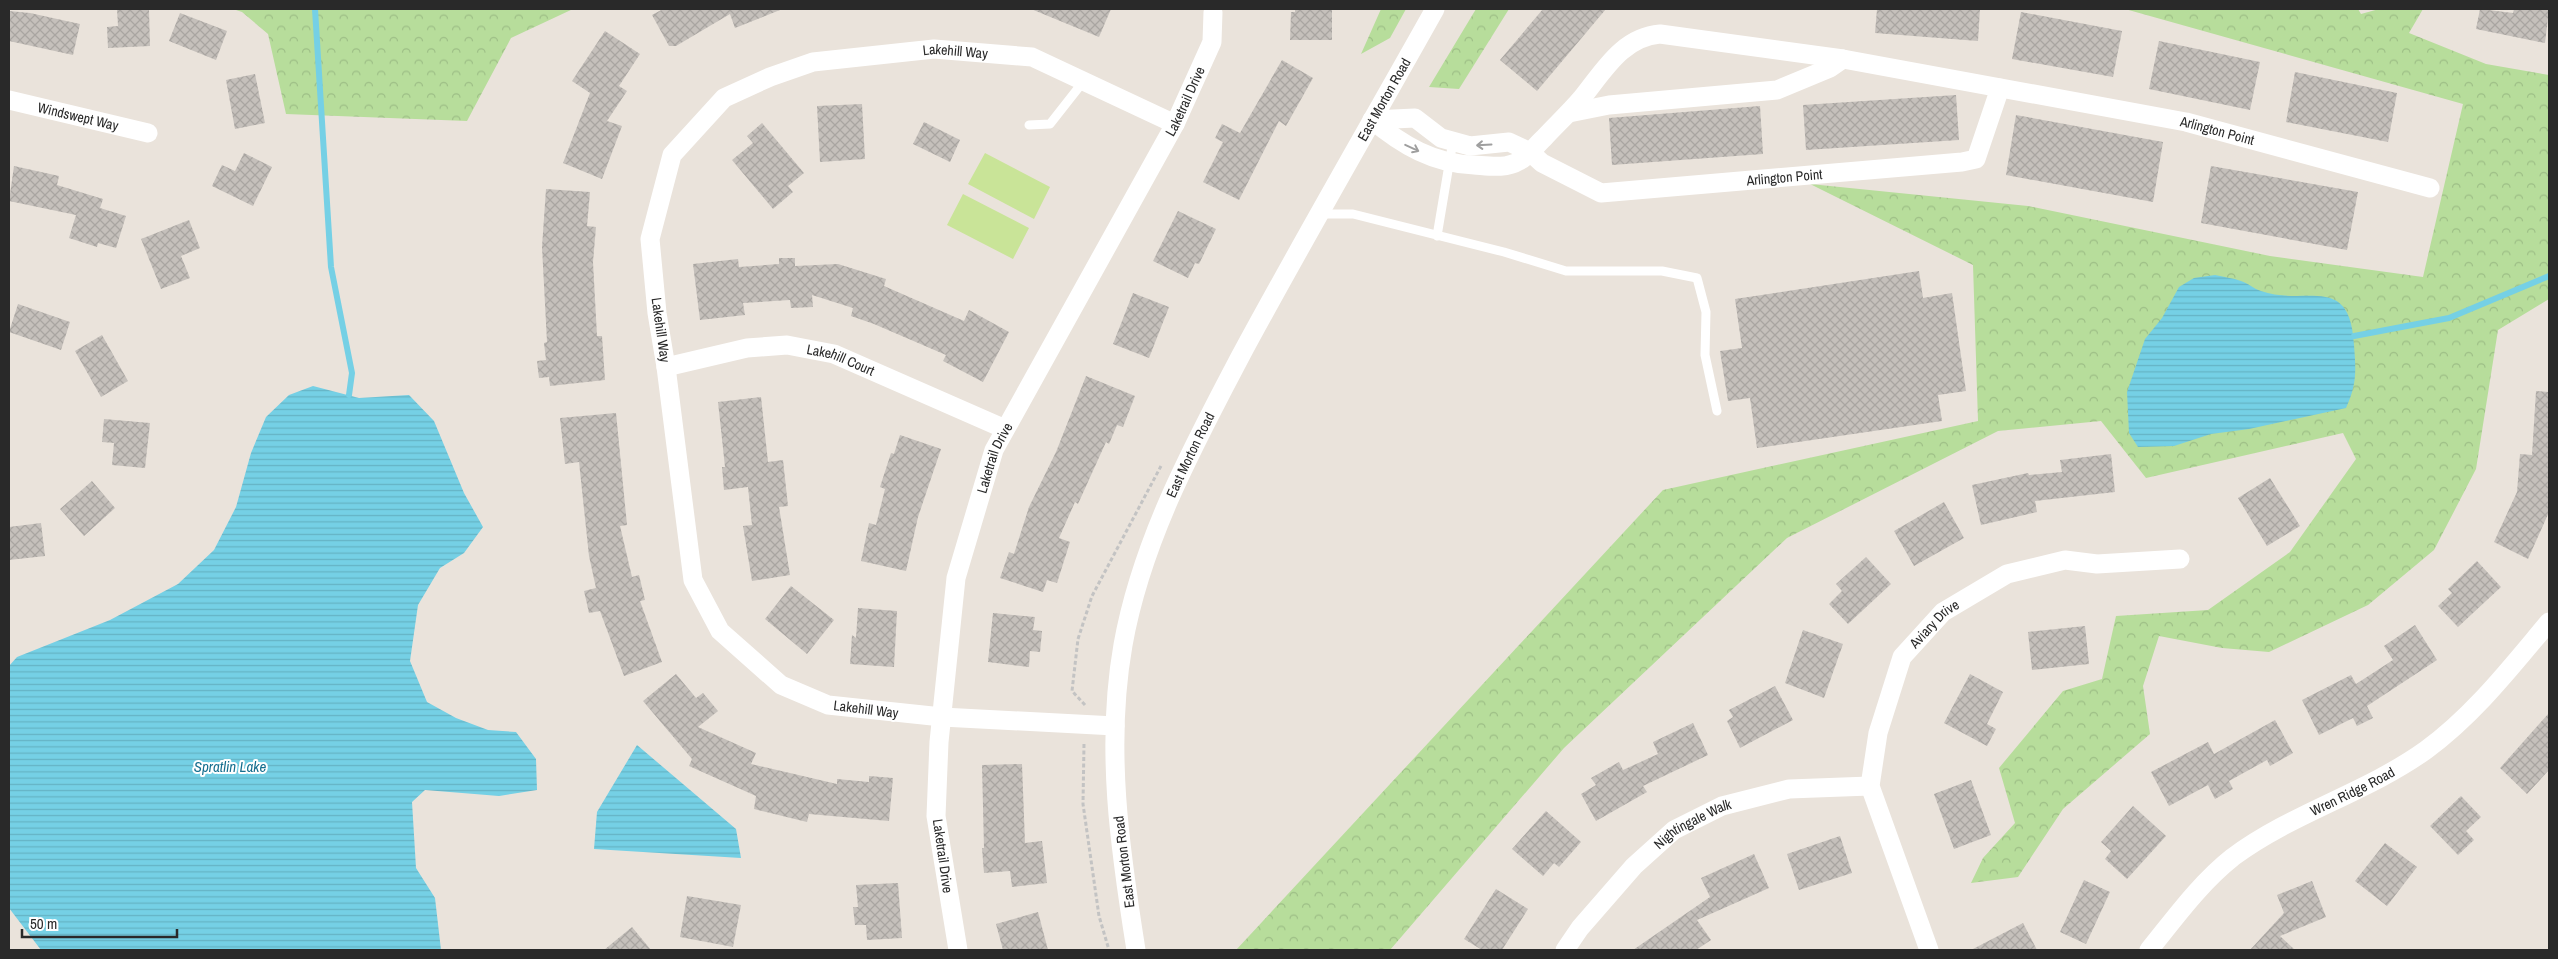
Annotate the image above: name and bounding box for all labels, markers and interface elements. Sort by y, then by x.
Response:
street label: Lakehill Way [922,40,989,62]
street label: East Morton Road [1353,55,1415,144]
street label: Laketrail Drive [1161,64,1209,139]
street label: Windswept Way [36,98,121,135]
street label: Arlington Point [2178,112,2256,149]
one-way arrow [1476,141,1492,150]
one-way arrow [1404,144,1419,153]
street label: Arlington Point [1745,165,1823,190]
street label: Lakehill Way [648,296,674,364]
street label: Lakehill Court [805,340,877,380]
street label: East Morton Road [1162,409,1219,500]
street label: Laketrail Drive [973,419,1016,495]
street label: Aviary Drive [1905,596,1962,653]
street label: Lakehill Way [832,696,900,722]
water label: Spratlin Lake [194,756,266,777]
street label: Wren Ridge Road [2307,763,2398,820]
street label: Nightingale Walk [1650,795,1733,853]
street label: East Morton Road [1109,815,1139,909]
street label: Laketrail Drive [929,818,957,894]
scale bar [22,906,178,938]
text: 50 m [30,913,57,934]

